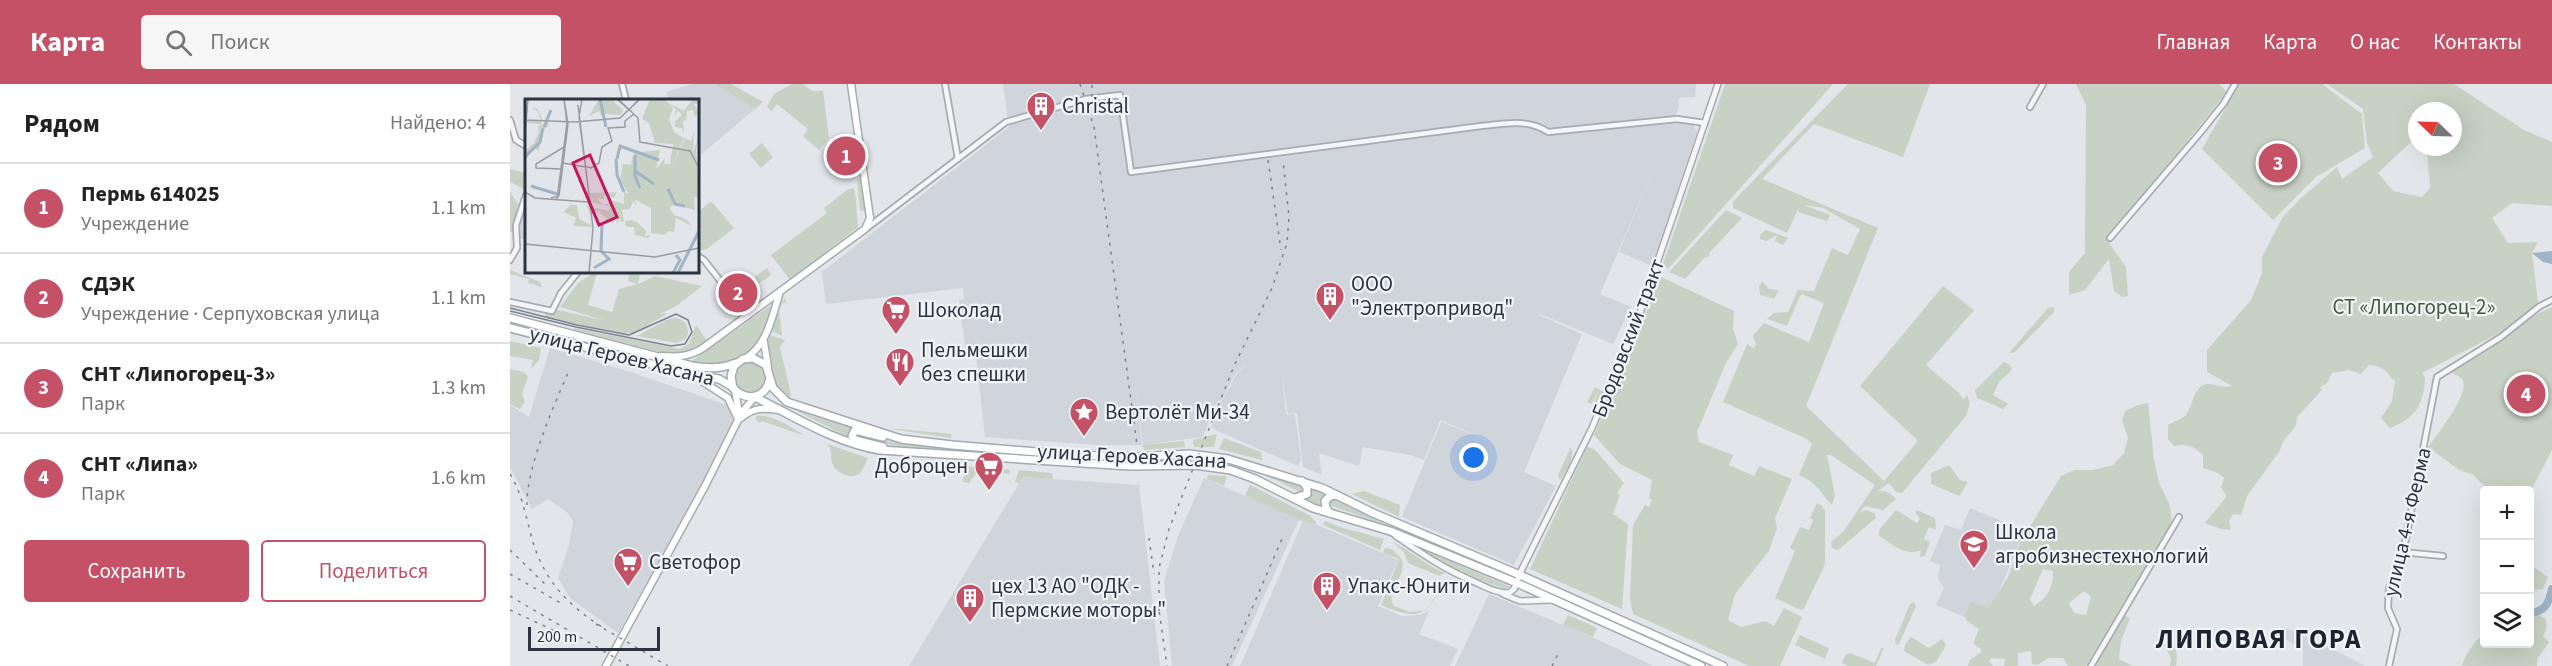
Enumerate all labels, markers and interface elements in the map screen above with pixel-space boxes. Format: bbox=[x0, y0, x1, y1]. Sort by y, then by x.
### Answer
search box bbox=[141, 15, 561, 69]
text: Карта bbox=[30, 22, 105, 62]
icon: search bbox=[162, 26, 195, 59]
text: Поиск bbox=[210, 26, 270, 58]
text: Главная bbox=[2157, 27, 2230, 57]
text: Карта bbox=[2263, 27, 2317, 57]
text: О нас bbox=[2350, 27, 2400, 57]
text: Контакты bbox=[2433, 27, 2522, 57]
building icon: Christal bbox=[1025, 90, 1057, 132]
place label: Christal bbox=[1062, 91, 1129, 121]
inset map bbox=[525, 99, 699, 273]
north arrow bbox=[2408, 102, 2462, 156]
text: Рядом bbox=[24, 105, 100, 142]
text: Найдено: 4 bbox=[390, 109, 486, 137]
pin: 1 bbox=[826, 134, 866, 178]
pin: 3 bbox=[2258, 140, 2298, 185]
text: Пермь 614025 bbox=[81, 178, 220, 210]
text: 1 bbox=[38, 194, 49, 222]
text: 1.1 km bbox=[431, 194, 486, 222]
text: Учреждение bbox=[81, 210, 189, 238]
street label: Бродовский тракт bbox=[1584, 254, 1672, 422]
text: СДЭК bbox=[81, 268, 135, 300]
place label: ООО "Электропривод" bbox=[1351, 269, 1513, 323]
pin: 2 bbox=[718, 270, 758, 316]
building icon: ООО "Электропривод" bbox=[1314, 280, 1346, 322]
text: 2 bbox=[38, 284, 49, 312]
text: 1.1 km bbox=[431, 284, 486, 312]
park label: СТ «Липогорец-2» bbox=[2333, 292, 2495, 322]
supermarket icon: Шоколад bbox=[880, 294, 912, 336]
place label: Шоколад bbox=[917, 295, 1001, 325]
text: Учреждение · Серпуховская улица bbox=[81, 300, 380, 328]
street label: улица Героев Хасана bbox=[526, 318, 718, 394]
place label: Пельмешки без спешки bbox=[921, 335, 1028, 389]
restaurant icon: Пельмешки без спешки bbox=[884, 346, 916, 388]
text: СНТ «Липогорец-3» bbox=[81, 358, 275, 390]
pin: 4 bbox=[2506, 372, 2546, 416]
text: 3 bbox=[38, 374, 49, 402]
text: 1.3 km bbox=[431, 374, 486, 402]
text: Парк bbox=[81, 390, 125, 418]
place icon: Вертолёт Ми-34 bbox=[1068, 396, 1100, 438]
place label: Вертолёт Ми-34 bbox=[1105, 397, 1250, 427]
street label: улица Героев Хасана bbox=[1036, 436, 1228, 476]
your location bbox=[1459, 443, 1488, 472]
street label: улица 4-я Ферма bbox=[2375, 444, 2439, 600]
text: СНТ «Липа» bbox=[81, 448, 198, 480]
supermarket icon: Доброцен bbox=[973, 450, 1005, 492]
place label: Доброцен bbox=[875, 451, 968, 481]
text: 4 bbox=[38, 464, 49, 492]
text: 1.6 km bbox=[431, 464, 486, 492]
text: Парк bbox=[81, 480, 125, 508]
map controls bbox=[2480, 486, 2534, 648]
button: + bbox=[2480, 486, 2534, 540]
place label: Школа агробизнестехнологий bbox=[1995, 517, 2209, 571]
school or university icon: Школа агробизнестехнологий bbox=[1958, 528, 1990, 570]
button: Сохранить bbox=[24, 540, 249, 602]
button: Поделиться bbox=[261, 540, 486, 602]
button: − bbox=[2480, 540, 2534, 594]
supermarket icon: Светофор bbox=[612, 546, 644, 588]
place label: Светофор bbox=[649, 547, 741, 577]
building icon: Упакс-Юнити bbox=[1311, 570, 1343, 612]
place label: цех 13 АО "ОДК - Пермские моторы" bbox=[991, 571, 1166, 625]
place label: Упакс-Юнити bbox=[1348, 571, 1470, 601]
building icon: цех 13 АО "ОДК - Пермские моторы" bbox=[954, 582, 986, 624]
button: layers bbox=[2480, 594, 2534, 648]
district label: ЛИПОВАЯ ГОРА bbox=[2155, 620, 2362, 659]
scale bar bbox=[528, 624, 660, 652]
text: 200 m bbox=[537, 626, 577, 648]

